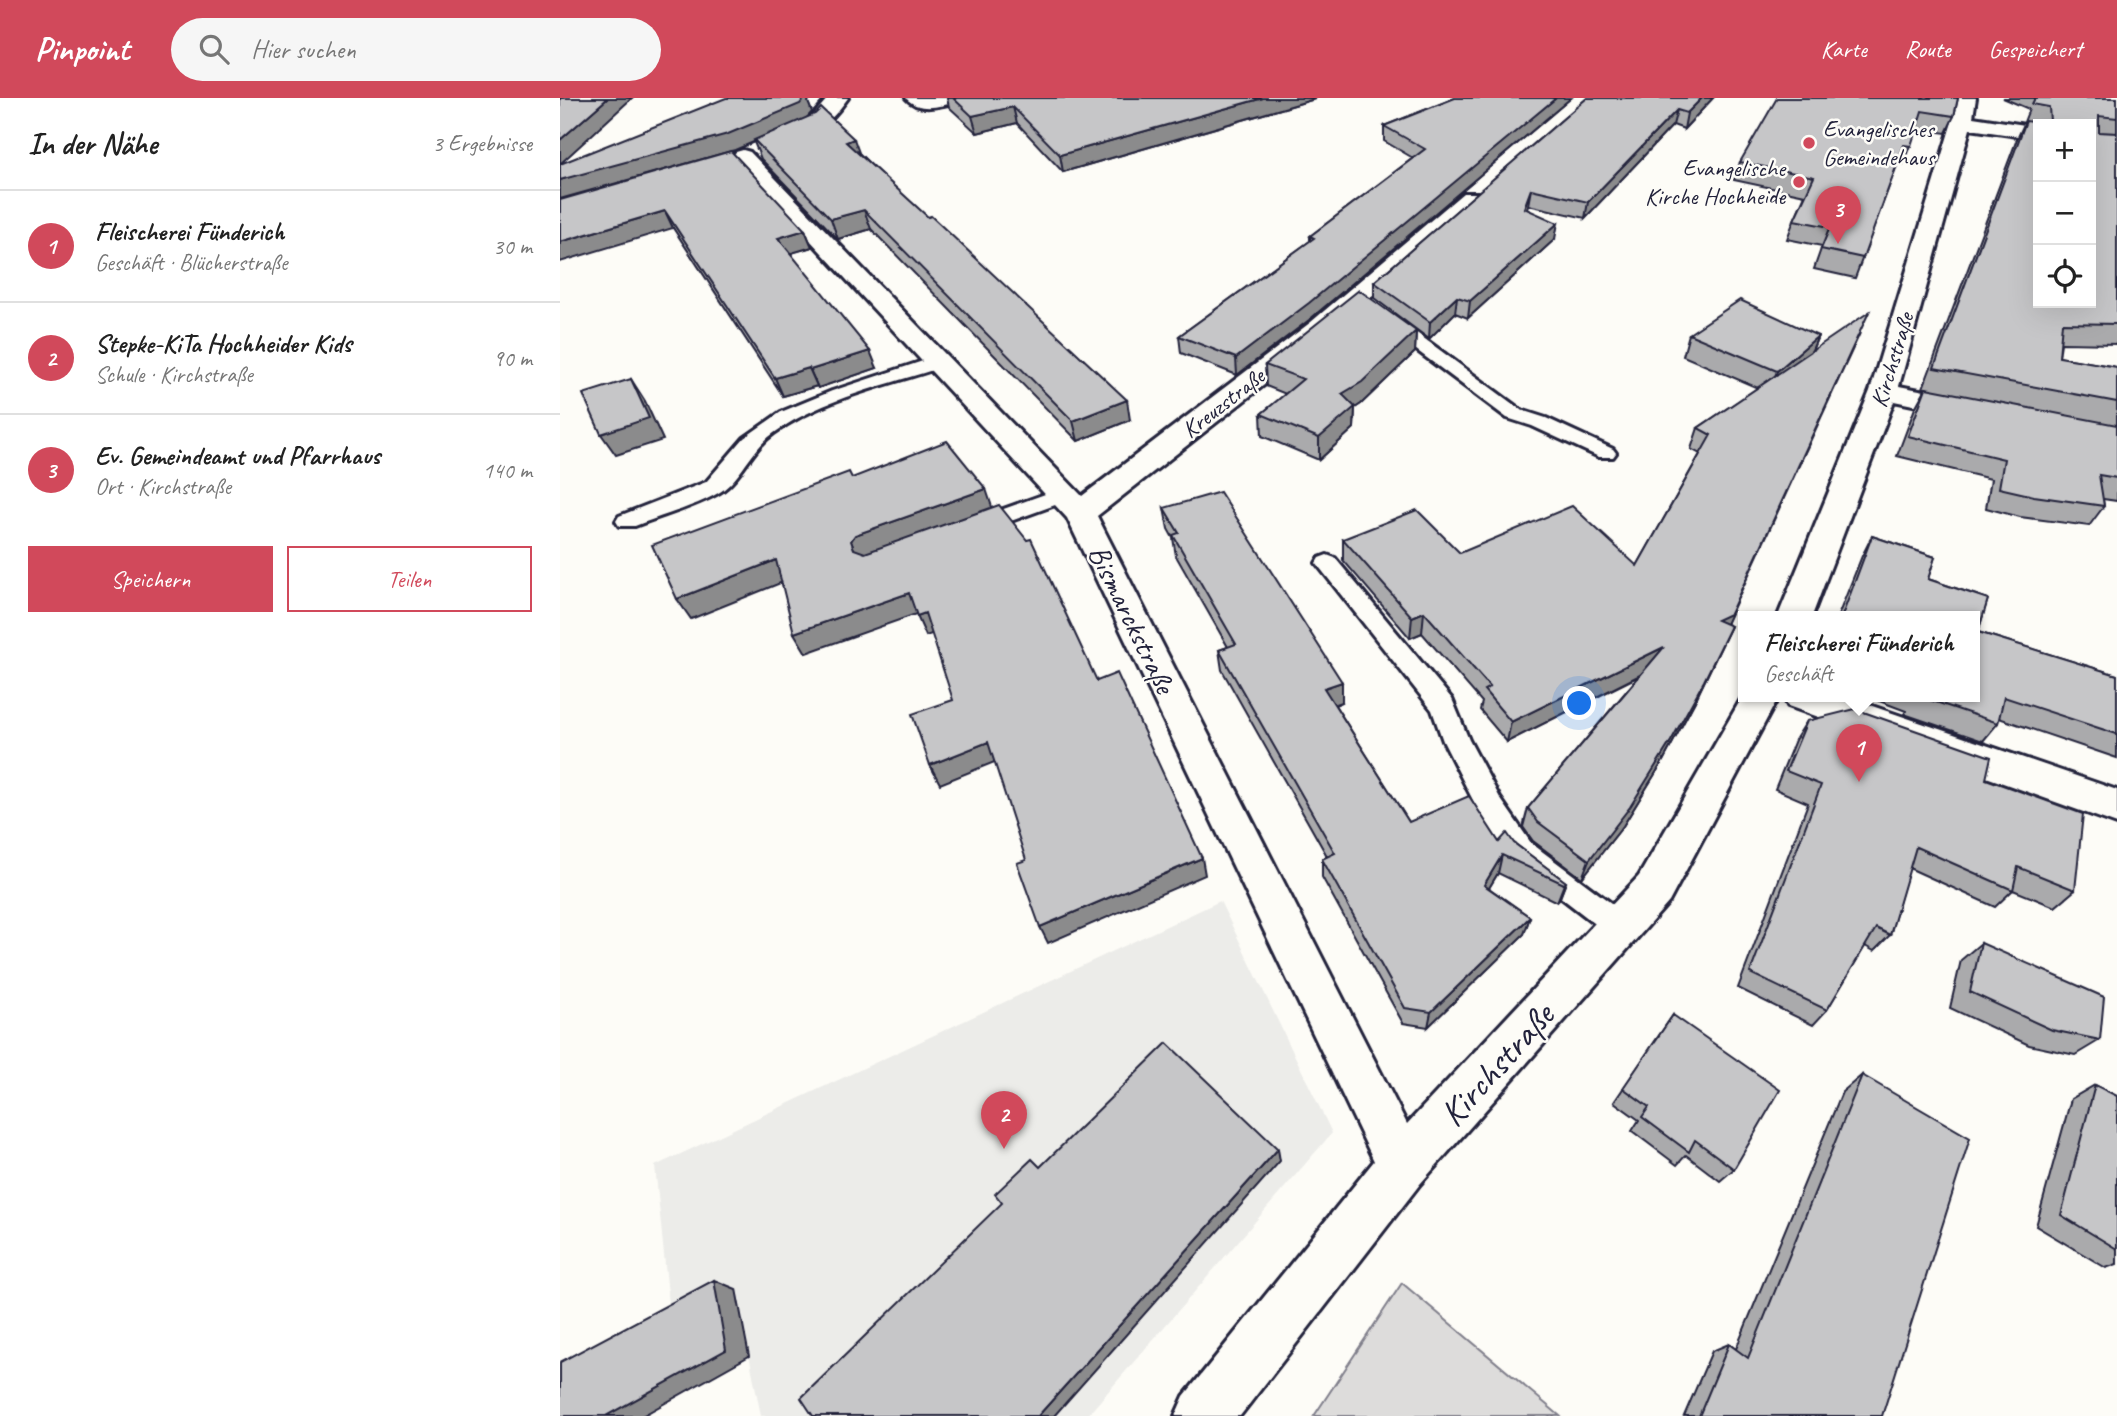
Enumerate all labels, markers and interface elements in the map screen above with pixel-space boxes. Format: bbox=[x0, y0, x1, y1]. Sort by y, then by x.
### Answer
search box bbox=[171, 18, 661, 81]
text: Pinpoint bbox=[35, 28, 129, 70]
icon: search bbox=[195, 30, 233, 68]
text: Hier suchen bbox=[251, 33, 356, 66]
text: Karte bbox=[1821, 34, 1867, 64]
text: Route bbox=[1905, 34, 1950, 64]
text: Gespeichert bbox=[1988, 34, 2082, 64]
place label: Evangelisches Gemeindehaus bbox=[1823, 114, 1936, 172]
map controls bbox=[2033, 119, 2096, 308]
button: + bbox=[2033, 119, 2096, 182]
text: In der Nähe bbox=[28, 125, 157, 163]
text: 3 Ergebnisse bbox=[432, 129, 532, 158]
marker: Evangelisches Gemeindehaus bbox=[1801, 135, 1817, 151]
place label: Evangelische Kirche Hochheide bbox=[1645, 153, 1787, 211]
marker: Evangelische Kirche Hochheide bbox=[1791, 174, 1807, 190]
button: − bbox=[2033, 182, 2096, 245]
pin: 3 bbox=[1815, 186, 1861, 244]
text: Fleischerei Fünderich bbox=[95, 215, 284, 248]
text: 1 bbox=[46, 232, 56, 261]
text: 30 m bbox=[493, 232, 532, 261]
button: locate bbox=[2033, 245, 2096, 308]
text: Geschäft · Blücherstraße bbox=[95, 248, 287, 277]
street label: Kirchstraße bbox=[1863, 307, 1921, 411]
text: Stepke-KiTa Hochheider Kids bbox=[95, 327, 352, 360]
text: 2 bbox=[46, 344, 56, 373]
text: 90 m bbox=[493, 344, 532, 373]
text: Schule · Kirchstraße bbox=[95, 360, 253, 389]
street label: Kreuzstraße bbox=[1176, 360, 1272, 445]
text: Ev. Gemeindeamt und Pfarrhaus bbox=[95, 439, 380, 472]
text: 3 bbox=[46, 456, 56, 485]
text: 140 m bbox=[483, 456, 532, 485]
text: Ort · Kirchstraße bbox=[95, 472, 231, 501]
street label: Bismarckstraße bbox=[1080, 539, 1185, 701]
button: Speichern bbox=[28, 546, 273, 612]
button: Teilen bbox=[287, 546, 532, 612]
popup bbox=[1738, 611, 1980, 702]
text: Fleischerei Fünderich bbox=[1764, 626, 1954, 659]
text: Geschäft bbox=[1764, 659, 1833, 688]
your location bbox=[1562, 686, 1596, 720]
pin: 1 bbox=[1836, 724, 1882, 782]
street label: Kirchstraße bbox=[1429, 991, 1566, 1136]
pin: 2 bbox=[981, 1091, 1027, 1149]

